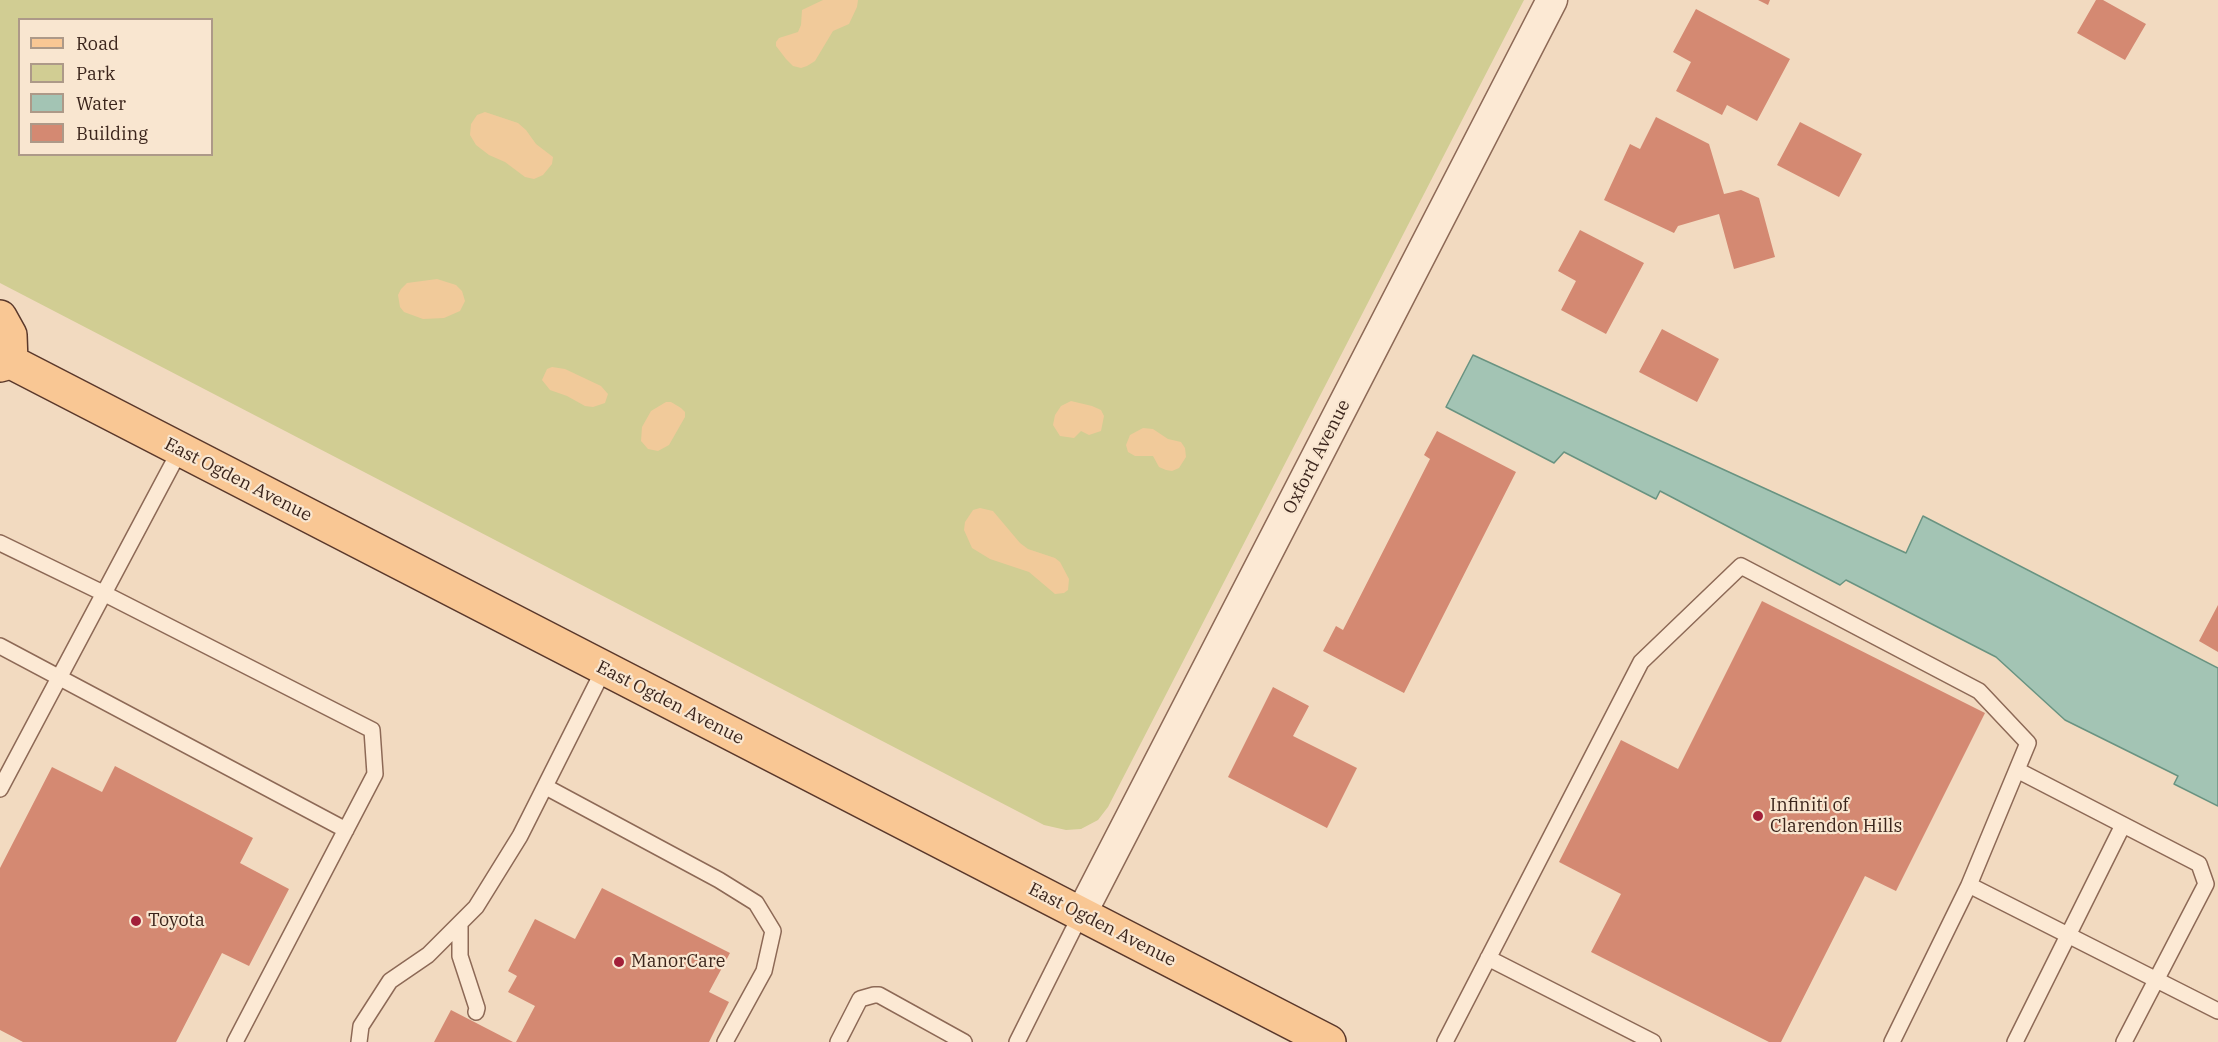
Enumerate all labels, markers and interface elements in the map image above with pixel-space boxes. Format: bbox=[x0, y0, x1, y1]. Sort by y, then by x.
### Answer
legend bbox=[18, 18, 213, 156]
text: Road bbox=[76, 32, 119, 55]
text: Park bbox=[76, 62, 115, 85]
text: Water bbox=[76, 92, 126, 115]
text: Building bbox=[76, 122, 148, 145]
street label: Oxford Avenue bbox=[1279, 396, 1355, 518]
street label: East Ogden Avenue bbox=[161, 433, 315, 527]
street label: East Ogden Avenue bbox=[593, 656, 747, 750]
place label: Infiniti of Clarendon Hills bbox=[1770, 795, 1902, 838]
marker: Infiniti of Clarendon Hills bbox=[1751, 809, 1765, 823]
street label: East Ogden Avenue bbox=[1025, 878, 1179, 972]
place label: Toyota bbox=[148, 910, 205, 932]
marker: Toyota bbox=[129, 914, 143, 928]
place label: ManorCare bbox=[631, 951, 725, 973]
marker: ManorCare bbox=[612, 955, 626, 969]

